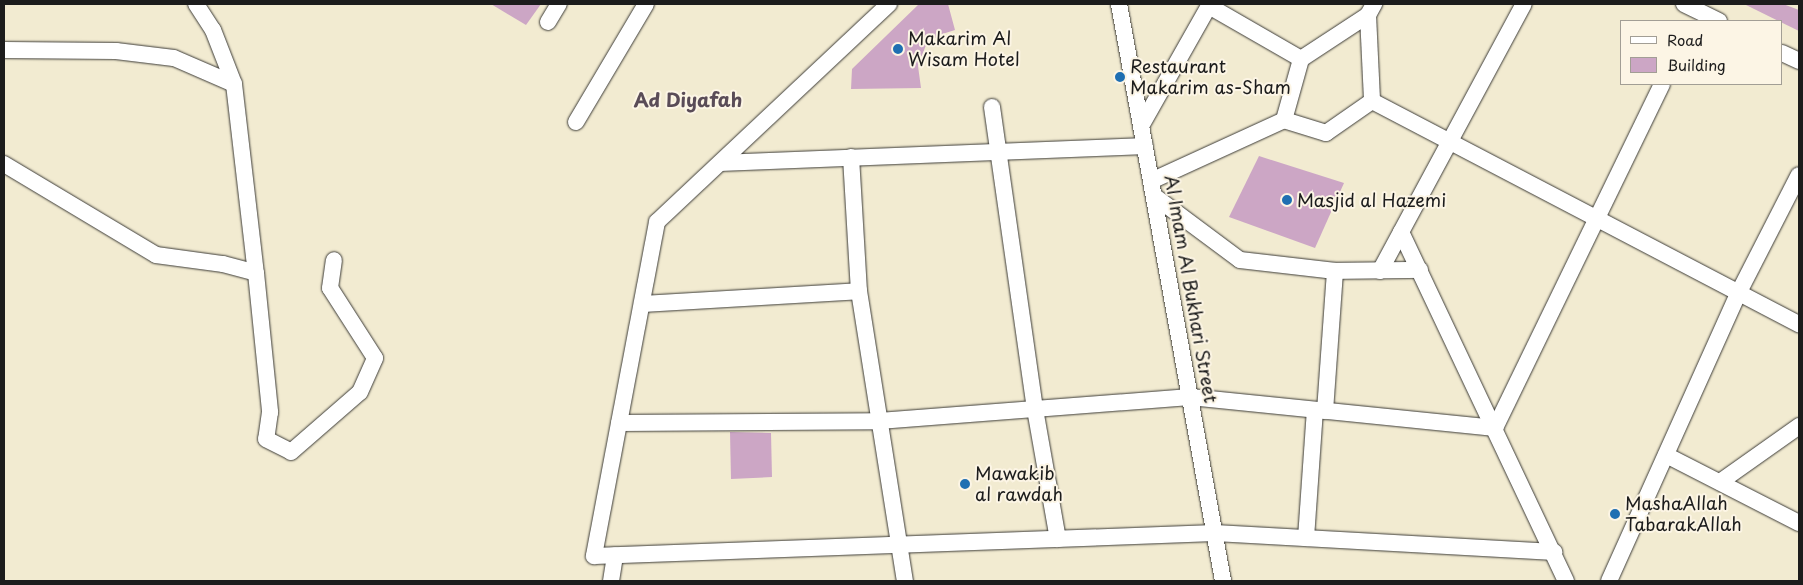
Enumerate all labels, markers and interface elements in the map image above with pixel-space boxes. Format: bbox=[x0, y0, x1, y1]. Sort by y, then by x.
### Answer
legend bbox=[1620, 20, 1783, 85]
place label: Makarim Al Wisam Hotel bbox=[908, 28, 1019, 70]
text: Road bbox=[1667, 28, 1703, 51]
marker: Makarim Al Wisam Hotel bbox=[892, 43, 904, 55]
text: Building bbox=[1667, 53, 1726, 76]
place label: Restaurant Makarim as-Sham bbox=[1130, 56, 1291, 98]
marker: Restaurant Makarim as-Sham bbox=[1114, 71, 1126, 83]
district label: Ad Diyafah bbox=[633, 89, 743, 111]
street label: Al Imam Al Bukhari Street bbox=[1160, 173, 1222, 405]
place label: Masjid al Hazemi bbox=[1297, 189, 1447, 211]
marker: Masjid al Hazemi bbox=[1281, 194, 1293, 206]
place label: Mawakib al rawdah bbox=[975, 463, 1063, 506]
marker: Mawakib al rawdah bbox=[959, 478, 971, 490]
place label: MashaAllah TabarakAllah bbox=[1625, 493, 1742, 536]
marker: MashaAllah TabarakAllah bbox=[1609, 508, 1621, 520]

